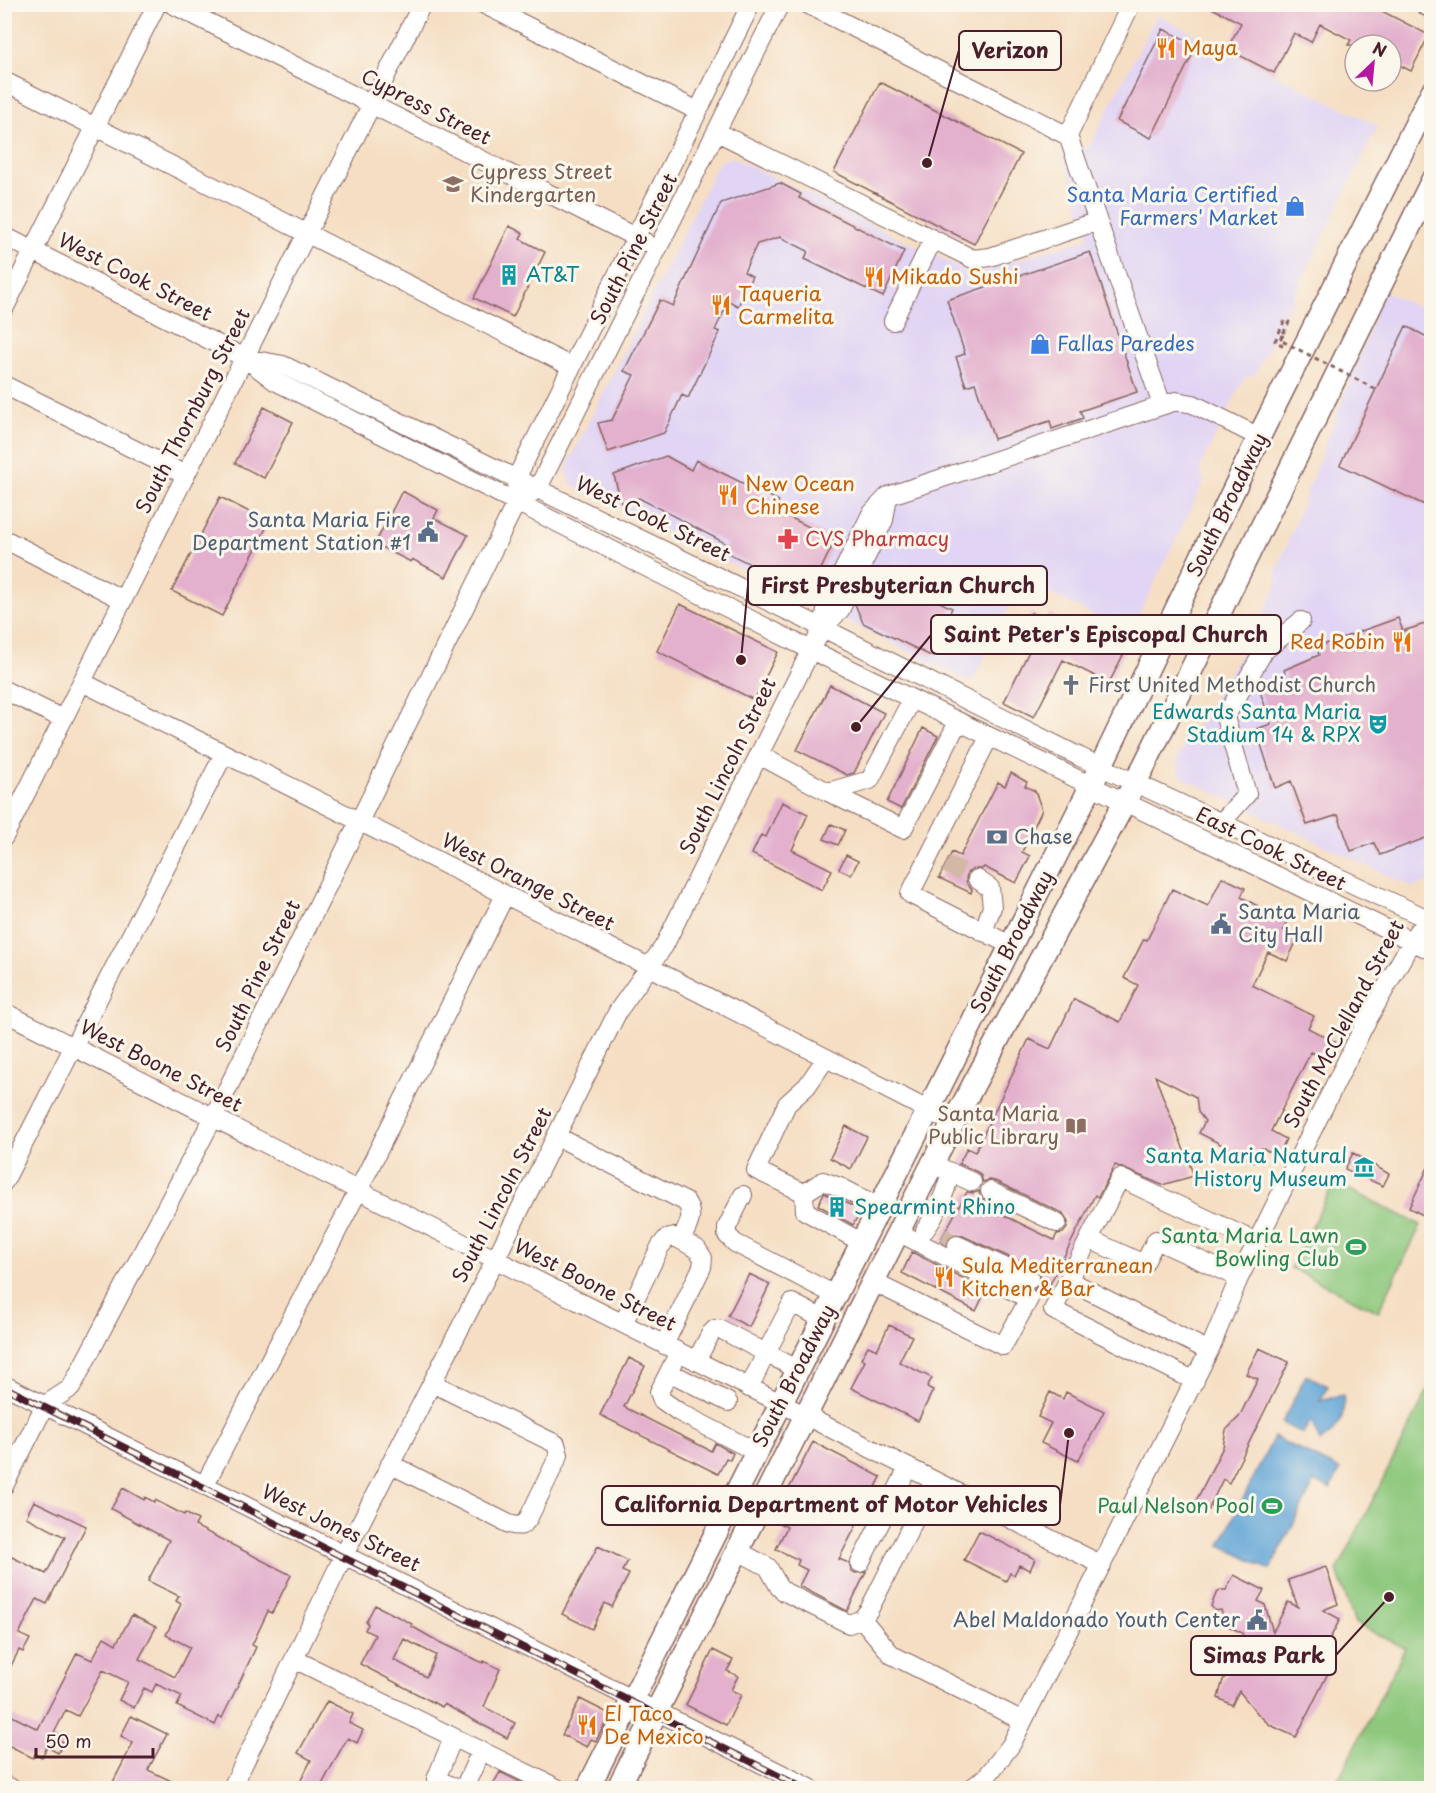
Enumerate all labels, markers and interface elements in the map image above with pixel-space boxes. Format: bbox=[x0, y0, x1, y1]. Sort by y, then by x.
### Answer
callout: Verizon bbox=[959, 31, 1061, 70]
place label: Maya bbox=[1183, 32, 1238, 62]
text: Verizon bbox=[971, 33, 1049, 65]
north arrow bbox=[1343, 33, 1403, 93]
text: N bbox=[1369, 35, 1391, 62]
restaurant icon: Maya bbox=[1154, 36, 1178, 60]
street label: Cypress Street bbox=[356, 60, 497, 152]
place label: Cypress Street Kindergarten bbox=[470, 156, 612, 209]
street label: South Pine Street bbox=[582, 168, 684, 329]
school or university icon: Cypress Street Kindergarten bbox=[441, 172, 465, 196]
place label: Santa Maria Certified Farmers' Market bbox=[1066, 179, 1278, 232]
shop icon: Santa Maria Certified Farmers' Market bbox=[1283, 194, 1307, 218]
street label: West Cook Street bbox=[53, 224, 218, 328]
place label: AT&T bbox=[526, 259, 580, 289]
place label: Mikado Sushi bbox=[891, 261, 1019, 291]
building icon: AT&T bbox=[497, 263, 521, 287]
restaurant icon: Mikado Sushi bbox=[862, 265, 886, 289]
place label: Taqueria Carmelita bbox=[738, 278, 834, 331]
restaurant icon: Taqueria Carmelita bbox=[709, 293, 733, 317]
street label: South Thornburg Street bbox=[127, 303, 257, 518]
place label: Fallas Paredes bbox=[1057, 328, 1195, 358]
shop icon: Fallas Paredes bbox=[1028, 332, 1052, 356]
street label: South Broadway bbox=[1178, 427, 1274, 582]
street label: West Cook Street bbox=[571, 468, 736, 569]
place label: New Ocean Chinese bbox=[745, 468, 855, 521]
restaurant icon: New Ocean Chinese bbox=[716, 483, 740, 507]
place label: Santa Maria Fire Department Station #1 bbox=[192, 504, 411, 557]
public building icon: Santa Maria Fire Department Station #1 bbox=[416, 520, 440, 544]
place label: CVS Pharmacy bbox=[805, 523, 949, 553]
pharmacy icon: CVS Pharmacy bbox=[776, 527, 800, 551]
callout: First Presbyterian Church bbox=[748, 566, 1047, 605]
text: First Presbyterian Church bbox=[761, 568, 1035, 600]
callout: Saint Peter's Episcopal Church bbox=[931, 615, 1281, 654]
text: Saint Peter's Episcopal Church bbox=[944, 617, 1268, 649]
place label: Red Robin bbox=[1290, 626, 1385, 656]
restaurant icon: Red Robin bbox=[1390, 630, 1414, 654]
place label: First United Methodist Church bbox=[1088, 669, 1376, 699]
street label: South Lincoln Street bbox=[671, 672, 783, 859]
church icon: First United Methodist Church bbox=[1059, 673, 1083, 697]
place label: Edwards Santa Maria Stadium 14 & RPX bbox=[1152, 696, 1361, 749]
theatre icon: Edwards Santa Maria Stadium 14 & RPX bbox=[1366, 712, 1390, 736]
street label: East Cook Street bbox=[1191, 799, 1352, 898]
place label: Chase bbox=[1014, 821, 1073, 851]
street label: West Orange Street bbox=[437, 825, 620, 938]
bank icon: Chase bbox=[985, 825, 1009, 849]
street label: South Broadway bbox=[962, 865, 1060, 1018]
street label: South Pine Street bbox=[207, 894, 307, 1057]
place label: Santa Maria City Hall bbox=[1238, 896, 1360, 949]
public building icon: Santa Maria City Hall bbox=[1209, 912, 1233, 936]
street label: South McClelland Street bbox=[1275, 914, 1411, 1133]
street label: West Boone Street bbox=[75, 1011, 248, 1119]
place label: Santa Maria Public Library bbox=[928, 1098, 1059, 1151]
street label: South Lincoln Street bbox=[444, 1102, 558, 1288]
library icon: Santa Maria Public Library bbox=[1064, 1114, 1088, 1138]
place label: Santa Maria Natural History Museum bbox=[1145, 1140, 1347, 1193]
museum icon: Santa Maria Natural History Museum bbox=[1352, 1155, 1376, 1179]
place label: Spearmint Rhino bbox=[854, 1191, 1015, 1221]
building icon: Spearmint Rhino bbox=[825, 1195, 849, 1219]
place label: Santa Maria Lawn Bowling Club bbox=[1161, 1220, 1339, 1273]
street label: West Boone Street bbox=[509, 1230, 682, 1338]
sports icon: Santa Maria Lawn Bowling Club bbox=[1344, 1235, 1368, 1259]
place label: Sula Mediterranean Kitchen & Bar bbox=[961, 1250, 1153, 1303]
restaurant icon: Sula Mediterranean Kitchen & Bar bbox=[932, 1265, 956, 1289]
street label: South Broadway bbox=[744, 1299, 842, 1452]
street label: West Jones Street bbox=[257, 1476, 426, 1579]
callout: California Department of Motor Vehicles bbox=[602, 1486, 1060, 1525]
text: California Department of Motor Vehicles bbox=[614, 1487, 1048, 1519]
place label: Paul Nelson Pool bbox=[1097, 1490, 1255, 1520]
sports icon: Paul Nelson Pool bbox=[1260, 1494, 1284, 1518]
place label: Abel Maldonado Youth Center bbox=[953, 1604, 1241, 1634]
public building icon: Abel Maldonado Youth Center bbox=[1245, 1608, 1269, 1632]
callout: Simas Park bbox=[1191, 1636, 1336, 1675]
text: Simas Park bbox=[1203, 1638, 1325, 1670]
place label: El Taco De Mexico bbox=[604, 1698, 704, 1751]
restaurant icon: El Taco De Mexico bbox=[575, 1713, 599, 1737]
scale bar bbox=[36, 1721, 153, 1759]
text: 50 m bbox=[45, 1727, 92, 1754]

